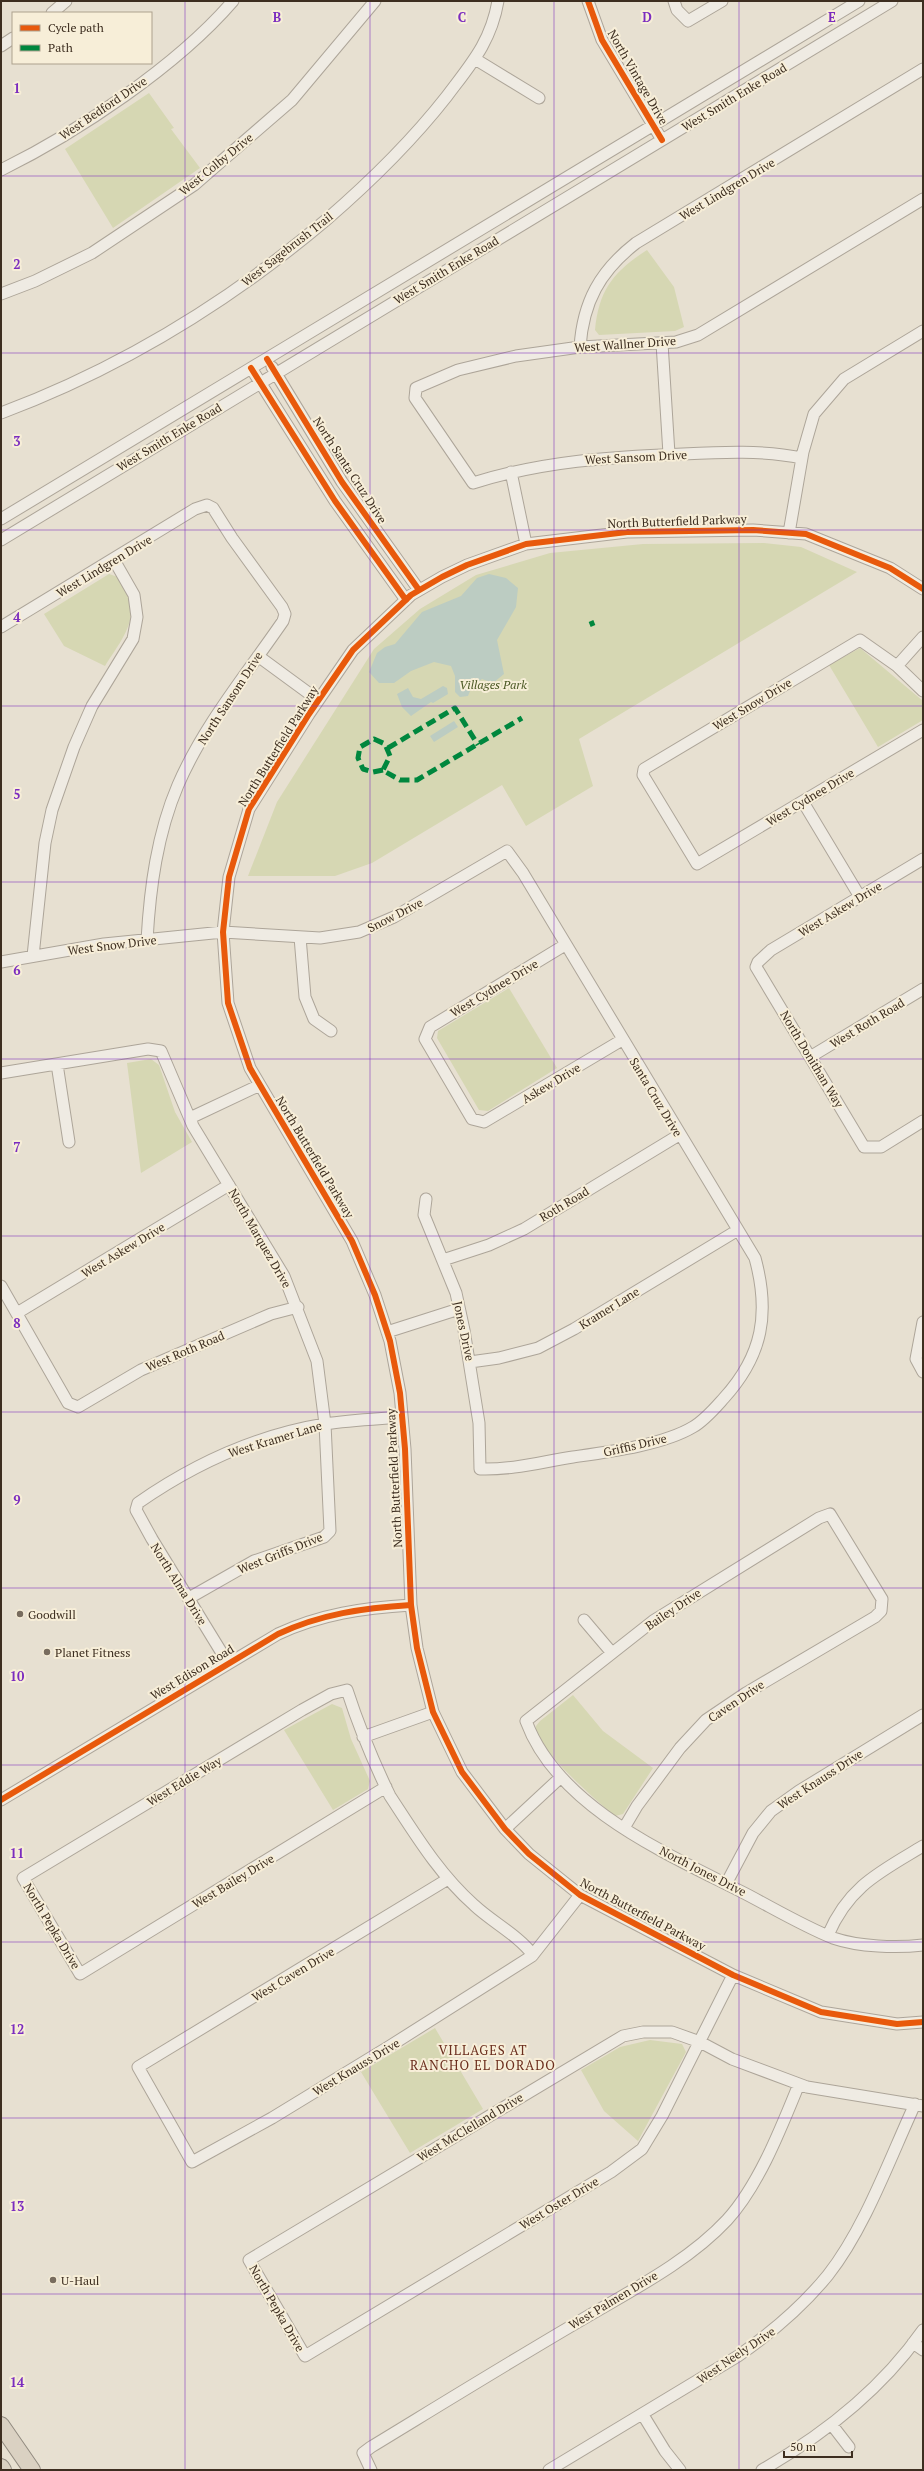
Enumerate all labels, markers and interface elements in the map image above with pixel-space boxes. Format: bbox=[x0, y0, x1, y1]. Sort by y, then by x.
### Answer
text: B bbox=[273, 8, 281, 26]
text: C bbox=[458, 8, 466, 26]
text: D bbox=[642, 8, 652, 26]
text: E bbox=[828, 8, 836, 26]
legend bbox=[12, 12, 152, 64]
text: Cycle path bbox=[48, 20, 104, 35]
street label: North Vintage Drive bbox=[605, 27, 671, 127]
text: Path bbox=[48, 40, 73, 55]
street label: West Smith Enke Road bbox=[679, 60, 789, 134]
street label: West Bedford Drive bbox=[56, 73, 150, 143]
text: 1 bbox=[13, 79, 21, 97]
street label: West Colby Drive bbox=[176, 130, 256, 198]
street label: West Lindgren Drive bbox=[677, 155, 777, 223]
street label: West Sagebrush Trail bbox=[238, 208, 336, 289]
street label: West Smith Enke Road bbox=[391, 233, 501, 307]
text: 2 bbox=[13, 255, 21, 273]
street label: West Wallner Drive bbox=[574, 333, 676, 355]
street label: West Smith Enke Road bbox=[114, 400, 224, 474]
street label: North Santa Cruz Drive bbox=[310, 414, 390, 526]
text: 3 bbox=[13, 432, 21, 450]
street label: West Sansom Drive bbox=[584, 447, 688, 467]
street label: North Butterfield Parkway bbox=[607, 511, 748, 531]
street label: West Lindgren Drive bbox=[54, 532, 154, 600]
text: 4 bbox=[13, 608, 21, 626]
street label: North Sansom Drive bbox=[194, 649, 266, 747]
street label: West Snow Drive bbox=[710, 675, 794, 733]
park label: Villages Park bbox=[459, 677, 527, 692]
street label: North Butterfield Parkway bbox=[235, 682, 322, 809]
street label: West Cydnee Drive bbox=[763, 765, 857, 829]
text: 5 bbox=[13, 785, 21, 803]
street label: West Askew Drive bbox=[796, 878, 884, 940]
street label: Snow Drive bbox=[365, 895, 425, 935]
street label: West Snow Drive bbox=[67, 932, 157, 958]
street label: West Cydnee Drive bbox=[447, 956, 541, 1020]
text: 6 bbox=[13, 961, 21, 979]
street label: West Roth Road bbox=[827, 995, 907, 1051]
street label: North Donithan Way bbox=[777, 1008, 847, 1111]
street label: Santa Cruz Drive bbox=[626, 1055, 686, 1139]
street label: Askew Drive bbox=[519, 1060, 583, 1106]
street label: North Butterfield Parkway bbox=[273, 1093, 358, 1221]
text: 7 bbox=[13, 1138, 21, 1156]
street label: Roth Road bbox=[537, 1183, 592, 1225]
street label: North Marquez Drive bbox=[225, 1186, 295, 1290]
street label: West Askew Drive bbox=[79, 1219, 167, 1281]
street label: Kramer Lane bbox=[576, 1284, 642, 1332]
street label: Jones Drive bbox=[450, 1300, 478, 1362]
text: 8 bbox=[13, 1314, 21, 1332]
street label: West Roth Road bbox=[143, 1328, 227, 1374]
street label: North Butterfield Parkway bbox=[383, 1407, 405, 1548]
street label: West Kramer Lane bbox=[226, 1418, 324, 1460]
street label: Griffis Drive bbox=[602, 1430, 668, 1460]
text: 9 bbox=[13, 1491, 21, 1509]
street label: West Griffs Drive bbox=[235, 1529, 325, 1577]
street label: North Alma Drive bbox=[148, 1540, 210, 1628]
street label: Bailey Drive bbox=[642, 1585, 704, 1633]
place label: Goodwill bbox=[28, 1607, 76, 1622]
marker: Goodwill bbox=[15, 1609, 25, 1619]
street label: West Edison Road bbox=[147, 1641, 237, 1703]
place label: Planet Fitness bbox=[55, 1645, 131, 1660]
marker: Planet Fitness bbox=[42, 1647, 52, 1657]
text: 10 bbox=[10, 1667, 25, 1685]
street label: Caven Drive bbox=[705, 1677, 767, 1725]
street label: West Knauss Drive bbox=[774, 1746, 866, 1812]
street label: West Eddie Way bbox=[144, 1752, 225, 1809]
street label: North Jones Drive bbox=[657, 1843, 749, 1899]
text: 11 bbox=[10, 1844, 24, 1862]
street label: West Bailey Drive bbox=[189, 1851, 277, 1911]
street label: North Butterfield Parkway bbox=[578, 1875, 709, 1954]
street label: North Pepka Drive bbox=[20, 1880, 84, 1972]
street label: West Caven Drive bbox=[249, 1944, 337, 2004]
text: 12 bbox=[10, 2020, 24, 2038]
street label: West Knauss Drive bbox=[310, 2035, 402, 2099]
district label: VILLAGES AT RANCHO EL DORADO bbox=[410, 2041, 556, 2074]
street label: West McClelland Drive bbox=[414, 2089, 526, 2165]
street label: West Oster Drive bbox=[517, 2173, 601, 2233]
text: 13 bbox=[10, 2197, 24, 2215]
street label: North Pepka Drive bbox=[246, 2262, 308, 2354]
street label: West Palmen Drive bbox=[566, 2268, 660, 2332]
place label: U-Haul bbox=[61, 2273, 100, 2288]
marker: U-Haul bbox=[48, 2275, 58, 2285]
street label: West Neely Drive bbox=[694, 2323, 778, 2387]
text: 14 bbox=[10, 2373, 25, 2391]
scale bar bbox=[784, 2433, 852, 2459]
text: 50 m bbox=[790, 2439, 817, 2454]

